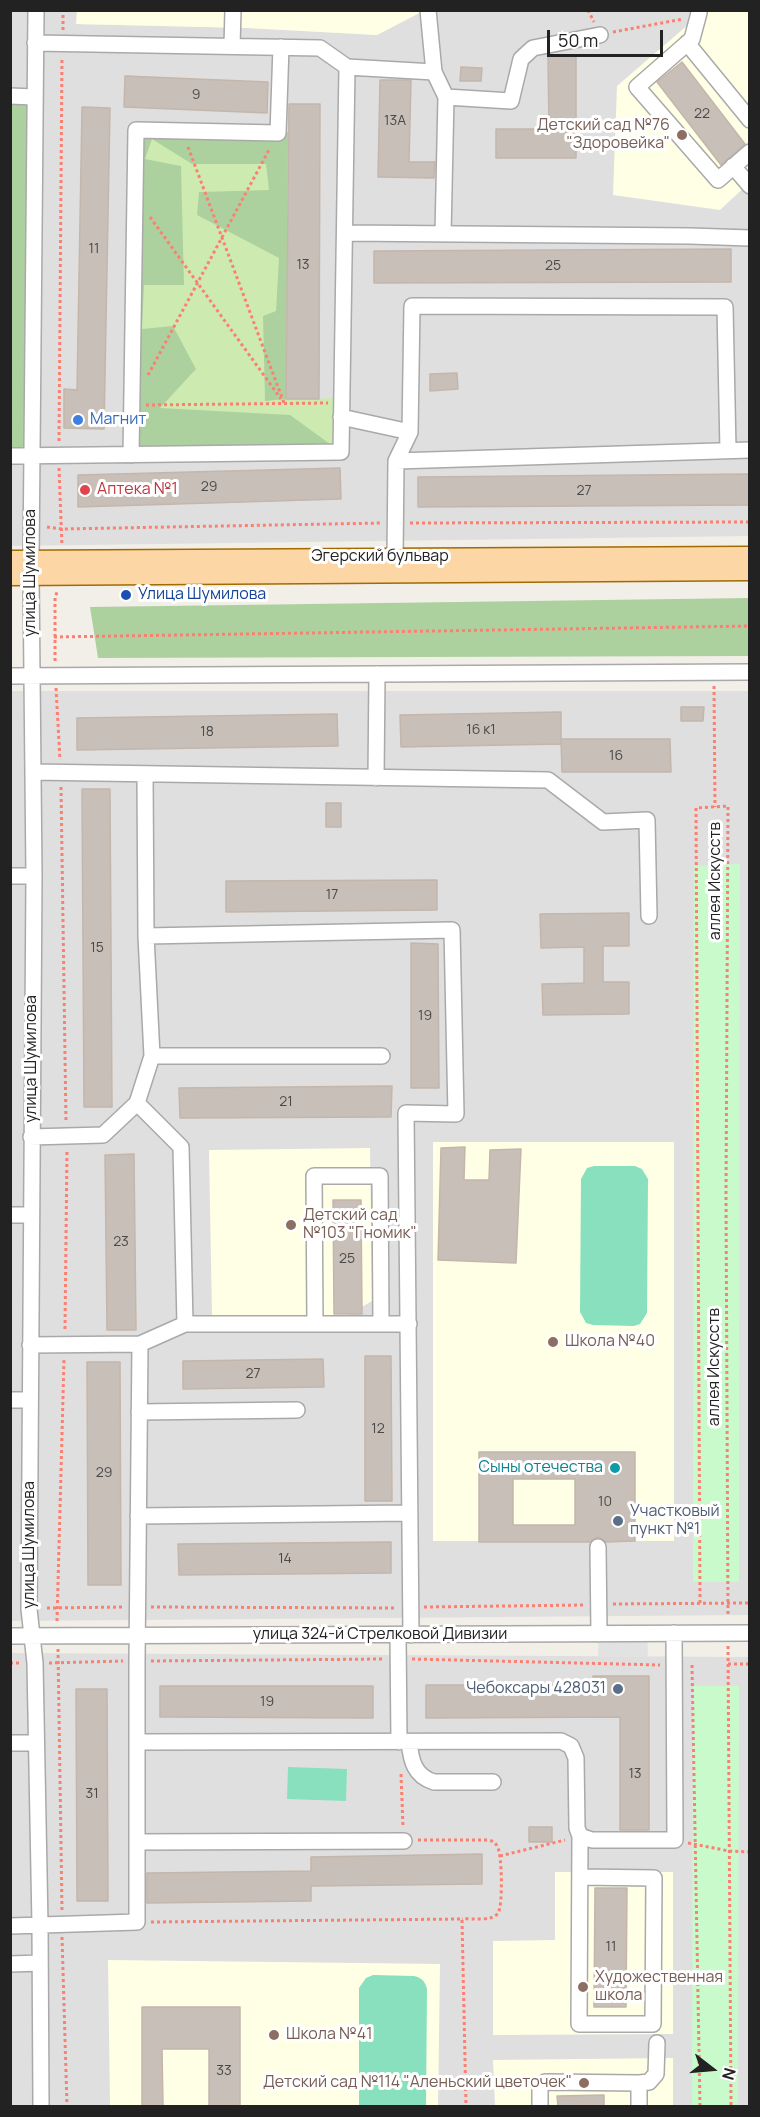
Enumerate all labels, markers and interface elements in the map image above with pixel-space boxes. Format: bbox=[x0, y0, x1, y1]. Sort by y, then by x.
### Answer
scale bar bbox=[550, 18, 666, 56]
text: 50 m bbox=[558, 28, 598, 52]
house number: 9 bbox=[192, 87, 200, 103]
house number: 22 bbox=[694, 106, 710, 122]
house number: 13А bbox=[384, 113, 406, 129]
place label: Детский сад №76 "Здоровейка" bbox=[537, 116, 670, 154]
marker: Детский сад №76 "Здоровейка" bbox=[675, 128, 689, 142]
house number: 11 bbox=[89, 241, 99, 257]
house number: 13 bbox=[296, 257, 310, 273]
house number: 25 bbox=[545, 258, 561, 274]
place label: Магнит bbox=[90, 410, 146, 430]
marker: Магнит bbox=[71, 413, 85, 427]
house number: 29 bbox=[201, 479, 217, 495]
place label: Аптека №1 bbox=[97, 480, 178, 500]
marker: Аптека №1 bbox=[78, 483, 92, 497]
house number: 27 bbox=[576, 483, 592, 499]
street label: улица Шумилова bbox=[21, 509, 41, 637]
street label: Эгерский бульвар bbox=[311, 547, 449, 567]
place label: Улица Шумилова bbox=[138, 585, 266, 605]
marker: Улица Шумилова bbox=[119, 588, 133, 602]
house number: 16 к1 bbox=[466, 722, 496, 738]
house number: 18 bbox=[200, 724, 214, 740]
house number: 16 bbox=[609, 748, 623, 764]
street label: аллея Искусств bbox=[706, 822, 726, 940]
house number: 17 bbox=[326, 887, 338, 903]
house number: 15 bbox=[90, 940, 104, 956]
street label: улица Шумилова bbox=[22, 995, 42, 1123]
house number: 19 bbox=[418, 1008, 432, 1024]
house number: 21 bbox=[279, 1094, 293, 1110]
place label: Детский сад №103 "Гномик" bbox=[303, 1206, 417, 1244]
marker: Детский сад №103 "Гномик" bbox=[284, 1218, 298, 1232]
house number: 23 bbox=[113, 1234, 129, 1250]
house number: 25 bbox=[339, 1251, 355, 1267]
street label: аллея Искусств bbox=[705, 1308, 725, 1426]
place label: Школа №40 bbox=[565, 1332, 655, 1352]
marker: Школа №40 bbox=[546, 1335, 560, 1349]
house number: 27 bbox=[245, 1366, 261, 1382]
house number: 12 bbox=[371, 1421, 385, 1437]
place label: Сыны отечества bbox=[478, 1458, 603, 1478]
marker: Сыны отечества bbox=[608, 1461, 622, 1475]
house number: 29 bbox=[96, 1465, 112, 1481]
street label: улица Шумилова bbox=[20, 1481, 40, 1609]
house number: 10 bbox=[598, 1494, 612, 1510]
place label: Участковый пункт №1 bbox=[630, 1502, 720, 1540]
marker: Участковый пункт №1 bbox=[611, 1514, 625, 1528]
house number: 14 bbox=[278, 1551, 292, 1567]
street label: улица 324-й Стрелковой Дивизии bbox=[253, 1625, 507, 1645]
place label: Чебоксары 428031 bbox=[466, 1679, 606, 1699]
marker: Чебоксары 428031 bbox=[611, 1682, 625, 1696]
house number: 19 bbox=[260, 1694, 274, 1710]
house number: 13 bbox=[628, 1766, 642, 1782]
house number: 31 bbox=[85, 1786, 99, 1802]
house number: 11 bbox=[606, 1939, 616, 1955]
place label: Художественная школа bbox=[595, 1968, 723, 2006]
marker: Художественная школа bbox=[576, 1980, 590, 1994]
place label: Школа №41 bbox=[286, 2025, 372, 2045]
marker: Школа №41 bbox=[267, 2028, 281, 2042]
north arrow bbox=[682, 2039, 742, 2099]
house number: 33 bbox=[216, 2063, 232, 2079]
text: N bbox=[717, 2065, 741, 2083]
place label: Детский сад №114 "Аленьский цветочек" bbox=[263, 2073, 572, 2093]
marker: Детский сад №114 "Аленьский цветочек" bbox=[577, 2076, 591, 2090]

